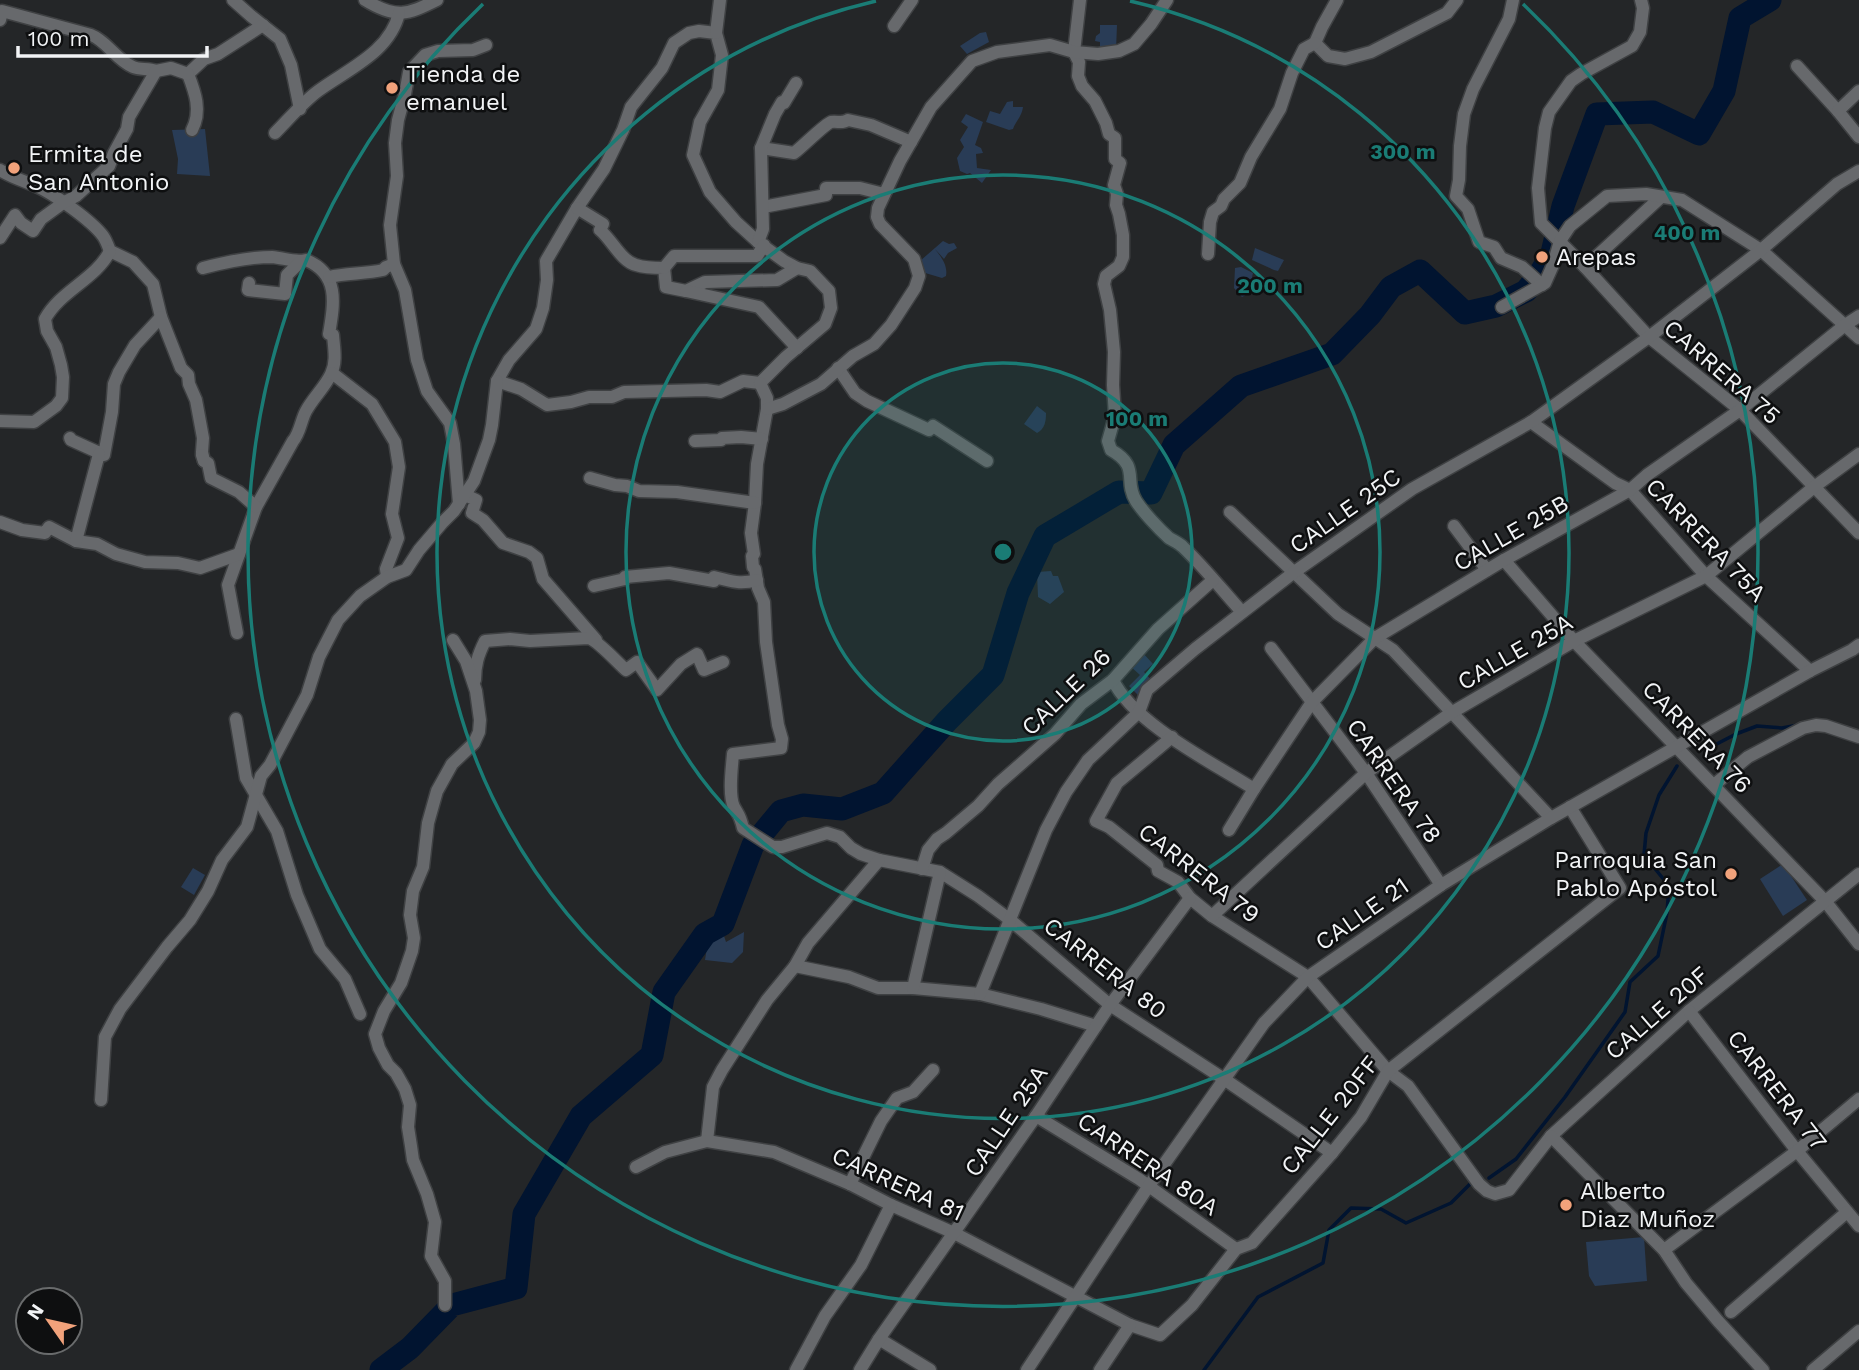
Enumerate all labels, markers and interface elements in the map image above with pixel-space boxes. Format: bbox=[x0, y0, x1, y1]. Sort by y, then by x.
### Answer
scale bar bbox=[18, 14, 206, 58]
text: 100 m bbox=[28, 26, 90, 51]
place label: Tienda de emanuel bbox=[406, 60, 520, 116]
marker: Tienda de emanuel bbox=[384, 80, 400, 96]
text: 300 m bbox=[1370, 139, 1436, 164]
place label: Ermita de San Antonio bbox=[28, 140, 169, 196]
marker: Ermita de San Antonio bbox=[6, 160, 22, 176]
text: 400 m bbox=[1654, 220, 1720, 245]
place label: Arepas bbox=[1556, 243, 1636, 271]
marker: Arepas bbox=[1534, 249, 1550, 265]
text: 200 m bbox=[1237, 273, 1303, 298]
street label: CARRERA 75 bbox=[1658, 314, 1786, 430]
text: 100 m bbox=[1106, 406, 1168, 431]
street label: CALLE 25C bbox=[1284, 463, 1406, 559]
street label: CARRERA 75A bbox=[1640, 472, 1772, 608]
street label: CALLE 25B bbox=[1449, 489, 1573, 577]
centre of rings bbox=[991, 540, 1015, 564]
street label: CALLE 25A bbox=[1452, 608, 1578, 696]
street label: CALLE 26 bbox=[1016, 643, 1116, 741]
street label: CARRERA 76 bbox=[1637, 675, 1757, 799]
street label: CARRERA 78 bbox=[1341, 713, 1447, 849]
street label: CARRERA 79 bbox=[1133, 817, 1265, 929]
place label: Parroquia San Pablo Apóstol bbox=[1554, 846, 1718, 902]
marker: Parroquia San Pablo Apóstol bbox=[1723, 866, 1739, 882]
street label: CALLE 21 bbox=[1310, 872, 1414, 956]
street label: CARRERA 80 bbox=[1038, 911, 1172, 1025]
street label: CALLE 20F bbox=[1599, 960, 1715, 1066]
street label: CARRERA 77 bbox=[1721, 1024, 1833, 1156]
street label: CALLE 20FF bbox=[1275, 1050, 1385, 1180]
street label: CALLE 25A bbox=[959, 1060, 1054, 1182]
street label: CARRERA 80A bbox=[1072, 1107, 1224, 1222]
street label: CARRERA 81 bbox=[827, 1141, 969, 1227]
place label: Alberto Diaz Muñoz bbox=[1580, 1177, 1715, 1233]
marker: Alberto Diaz Muñoz bbox=[1558, 1197, 1574, 1213]
north arrow bbox=[14, 1286, 84, 1356]
text: N bbox=[22, 1300, 49, 1324]

